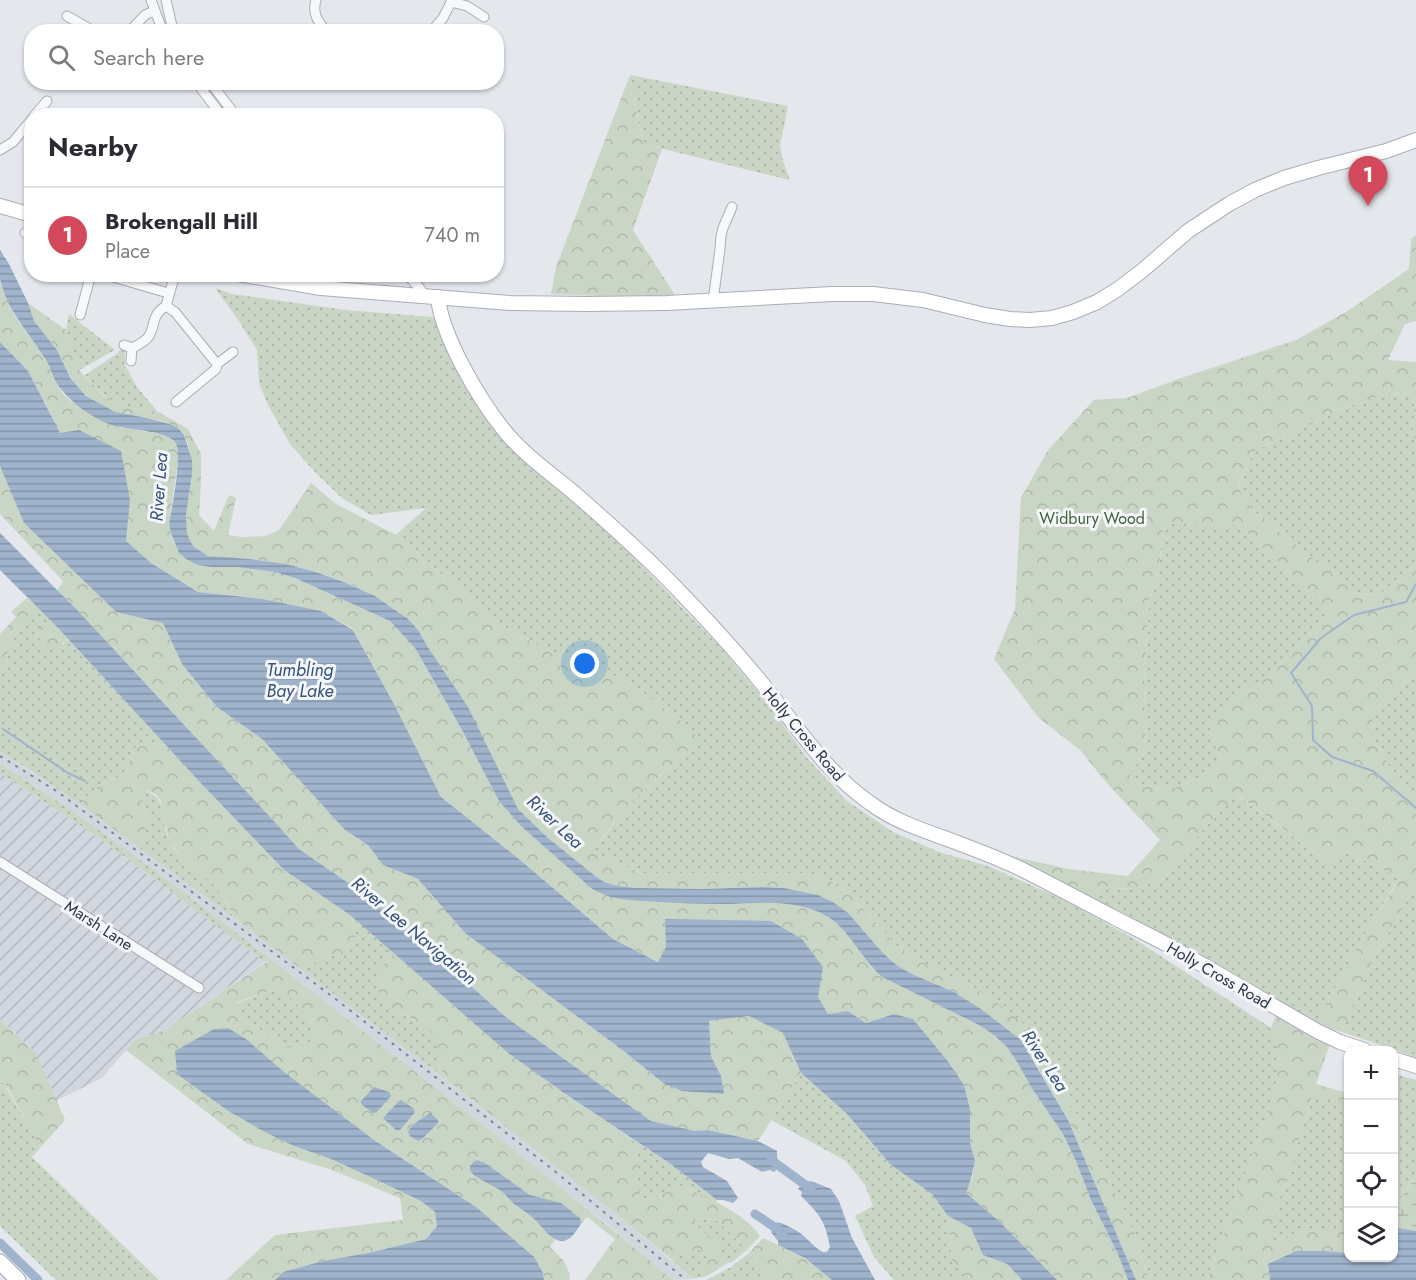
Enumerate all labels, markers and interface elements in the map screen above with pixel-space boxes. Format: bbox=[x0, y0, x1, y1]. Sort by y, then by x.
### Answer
search box bbox=[24, 24, 504, 90]
icon: search bbox=[45, 41, 78, 74]
text: Search here bbox=[93, 41, 204, 73]
text: Nearby bbox=[48, 128, 137, 166]
pin: 1 bbox=[1348, 156, 1388, 206]
text: Brokengall Hill bbox=[105, 205, 258, 237]
text: 1 bbox=[62, 221, 73, 250]
text: 740 m bbox=[424, 221, 480, 250]
text: Place bbox=[105, 237, 150, 266]
water label: River Lea bbox=[144, 452, 174, 522]
park label: Widbury Wood bbox=[1039, 507, 1145, 530]
your location bbox=[570, 649, 599, 678]
water label: Tumbling Bay Lake bbox=[266, 657, 334, 704]
street label: Holly Cross Road bbox=[757, 682, 850, 786]
water label: River Lea bbox=[521, 789, 589, 855]
water label: River Lee Navigation bbox=[346, 871, 482, 991]
street label: Marsh Lane bbox=[60, 895, 137, 956]
street label: Holly Cross Road bbox=[1163, 936, 1275, 1015]
water label: River Lea bbox=[1015, 1025, 1075, 1097]
map controls bbox=[1344, 1046, 1398, 1262]
button: + bbox=[1344, 1046, 1398, 1100]
button: − bbox=[1344, 1100, 1398, 1154]
button: locate bbox=[1344, 1154, 1398, 1208]
button: layers bbox=[1344, 1208, 1398, 1262]

